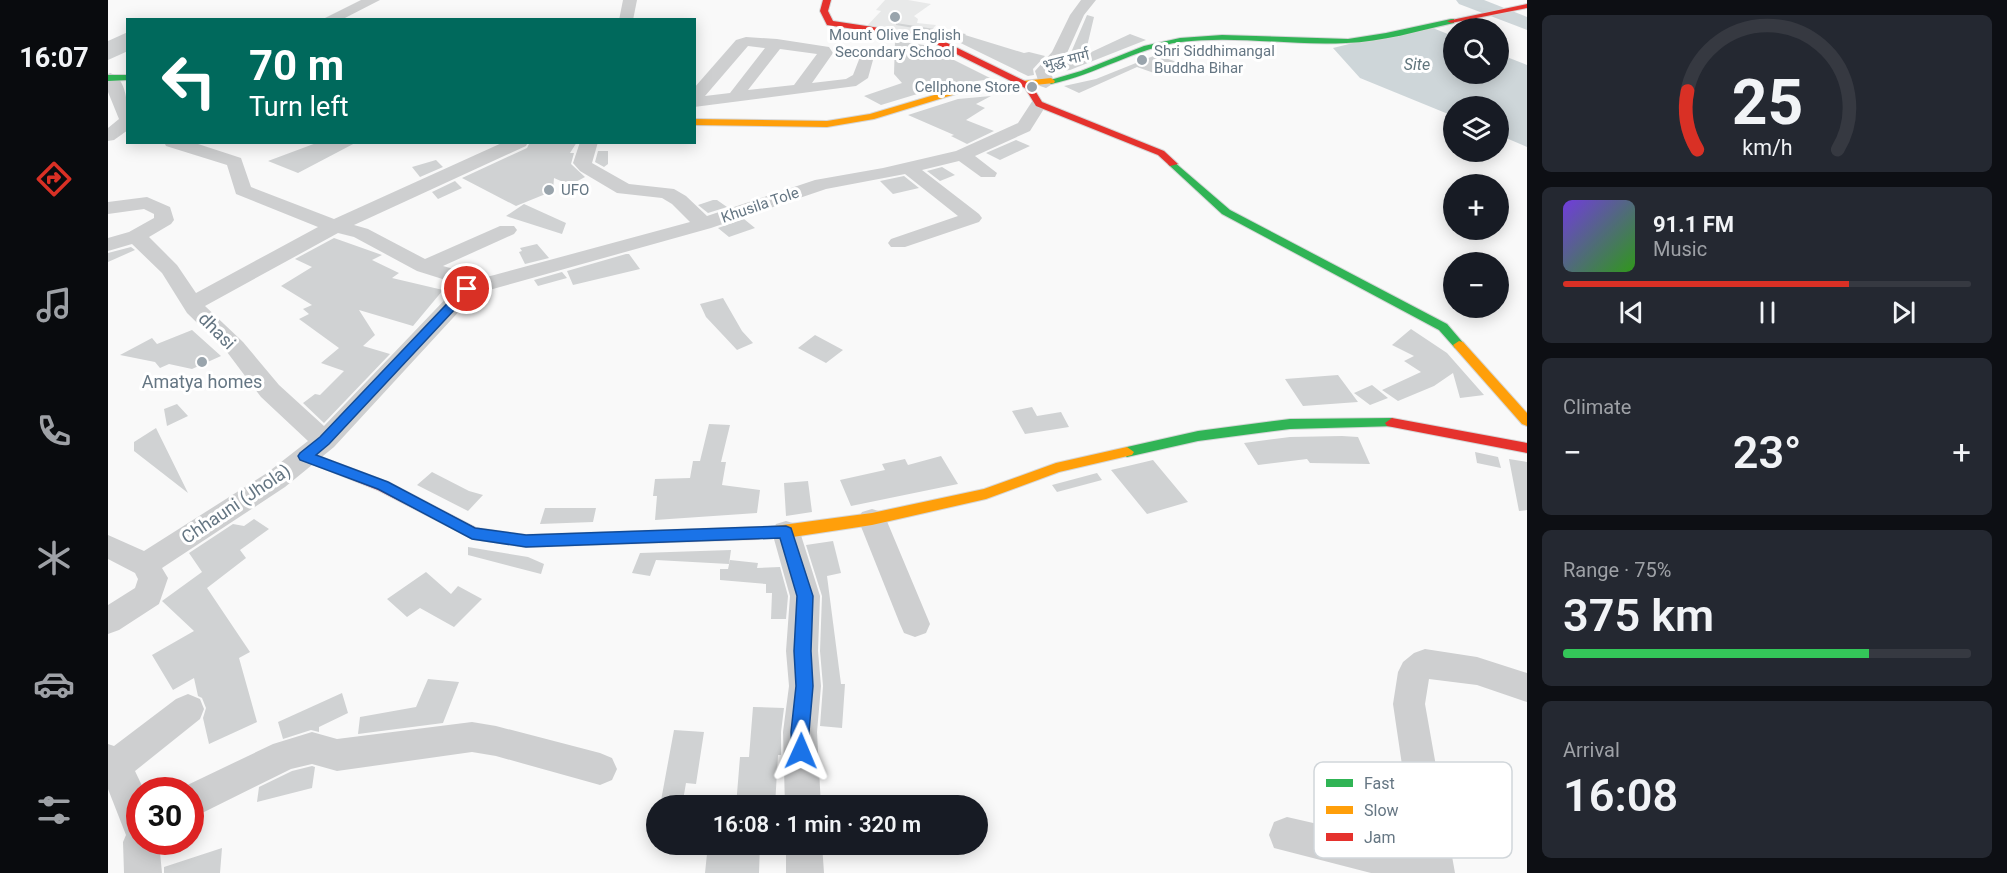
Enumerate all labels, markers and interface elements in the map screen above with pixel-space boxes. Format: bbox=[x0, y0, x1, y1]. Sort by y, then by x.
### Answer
marker: Mount Olive English Secondary School bbox=[888, 10, 902, 24]
map controls bbox=[1443, 18, 1509, 318]
button: search bbox=[1443, 18, 1509, 84]
place label: Mount Olive English Secondary School bbox=[829, 26, 961, 61]
text: 70 m bbox=[249, 41, 344, 90]
text: 16:07 bbox=[19, 42, 89, 74]
icon: left bbox=[150, 42, 228, 120]
place label: Shri Siddhimangal Buddha Bihar bbox=[1154, 42, 1275, 77]
street label: भुद्ध मार्ग bbox=[1041, 45, 1092, 75]
marker: Shri Siddhimangal Buddha Bihar bbox=[1135, 53, 1149, 67]
water label: Site bbox=[1404, 55, 1430, 74]
text: 25 bbox=[1731, 66, 1803, 139]
place label: Cellphone Store bbox=[915, 78, 1020, 96]
marker: Cellphone Store bbox=[1025, 80, 1039, 94]
text: Turn left bbox=[249, 91, 349, 123]
button: layers bbox=[1443, 96, 1509, 162]
text: km/h bbox=[1742, 136, 1792, 161]
icon: directions bbox=[33, 158, 75, 200]
button: + bbox=[1443, 174, 1509, 240]
place label: UFO bbox=[561, 181, 589, 199]
marker: UFO bbox=[542, 183, 556, 197]
street label: Khusila Tole bbox=[719, 183, 801, 227]
text: 91.1 FM bbox=[1653, 212, 1734, 237]
text: Music bbox=[1653, 237, 1707, 261]
button: − bbox=[1443, 252, 1509, 318]
pin bbox=[441, 263, 492, 314]
icon: arrive bbox=[450, 272, 483, 305]
icon: music bbox=[33, 284, 75, 326]
icon: previous bbox=[1615, 296, 1648, 329]
icon: pause bbox=[1751, 296, 1784, 329]
icon: next bbox=[1887, 296, 1920, 329]
street label: dhasi bbox=[195, 308, 240, 353]
marker: Amatya homes bbox=[195, 355, 209, 369]
place label: Amatya homes bbox=[142, 371, 262, 392]
text: Climate bbox=[1563, 395, 1631, 419]
icon: phone bbox=[33, 410, 75, 452]
text: 23° bbox=[1733, 426, 1801, 479]
text: − bbox=[1563, 433, 1582, 472]
text: + bbox=[1952, 433, 1971, 472]
street label: Chhauni (Jhola) bbox=[177, 459, 295, 549]
icon: climate bbox=[33, 537, 75, 579]
text: Range · 75% bbox=[1563, 558, 1671, 582]
text: 375 km bbox=[1563, 589, 1714, 642]
icon: car bbox=[33, 663, 75, 705]
position arrow bbox=[769, 719, 833, 783]
text: Arrival bbox=[1563, 738, 1620, 762]
legend bbox=[1314, 762, 1512, 858]
text: 16:08 bbox=[1563, 769, 1678, 822]
text: Fast bbox=[1364, 774, 1395, 793]
speed limit sign: 30 bbox=[126, 777, 204, 855]
icon: filters bbox=[33, 789, 75, 831]
text: Slow bbox=[1364, 801, 1399, 820]
text: 16:08 · 1 min · 320 m bbox=[713, 812, 921, 837]
text: Jam bbox=[1364, 828, 1396, 847]

